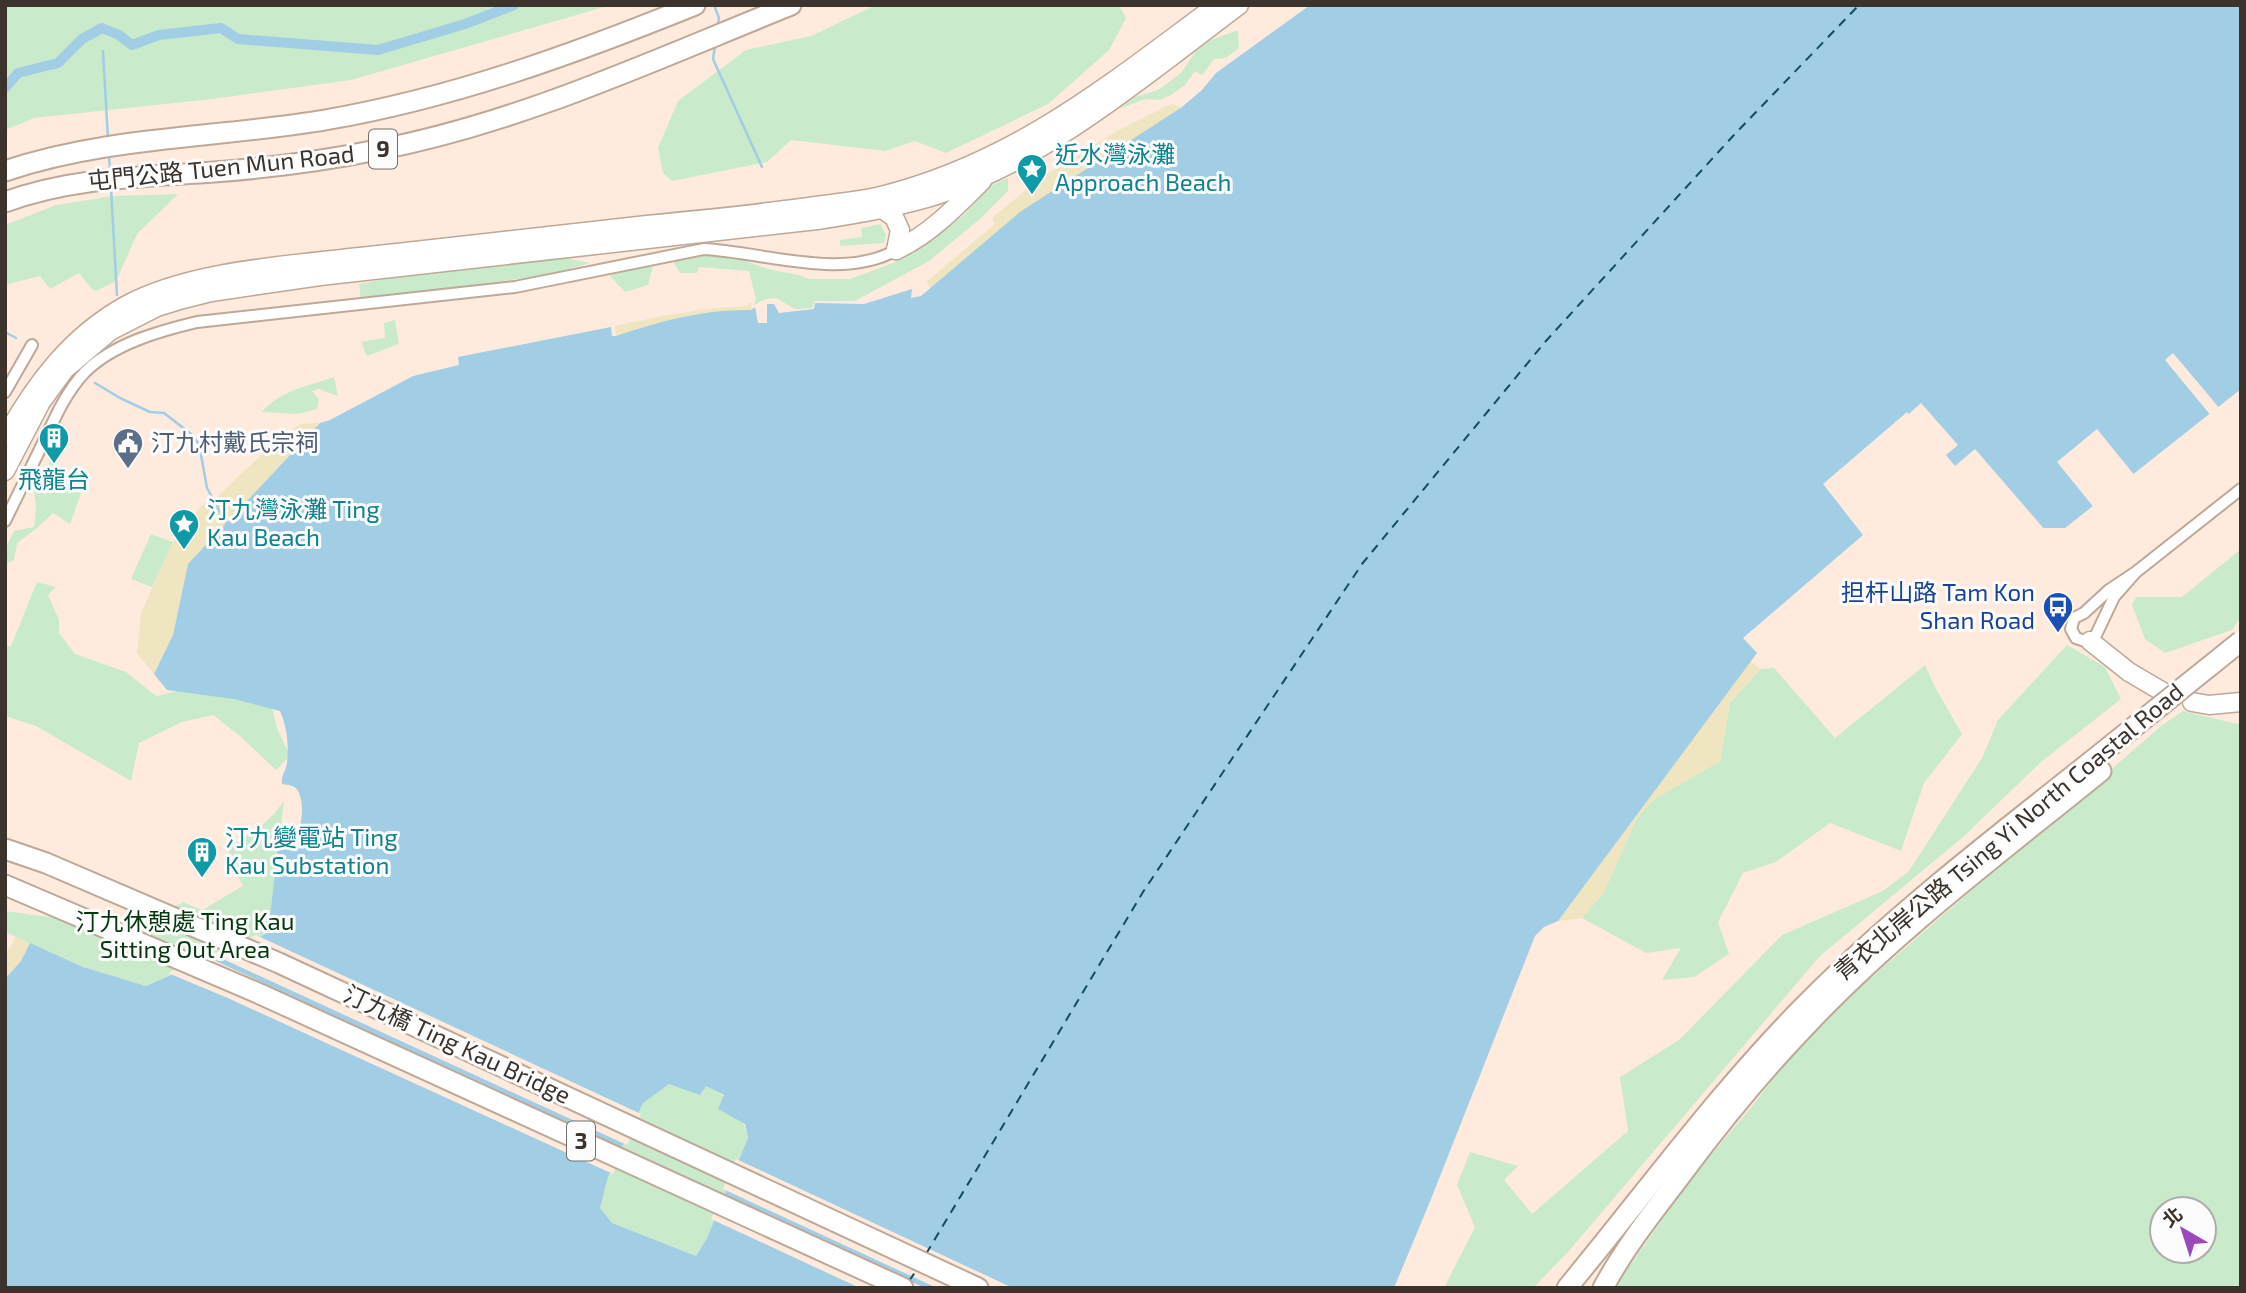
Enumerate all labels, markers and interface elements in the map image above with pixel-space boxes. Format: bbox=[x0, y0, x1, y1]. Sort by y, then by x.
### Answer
road number: 9 bbox=[369, 130, 397, 168]
street label: 屯門公路 Tuen Mun Road bbox=[86, 138, 356, 195]
place label: 近水灣泳灘 Approach Beach bbox=[1055, 139, 1232, 196]
place icon: 近水灣泳灘 Approach Beach bbox=[1015, 152, 1049, 196]
building icon: 飛龍台 bbox=[37, 421, 71, 465]
public building icon: 汀九村戴氏宗祠 bbox=[111, 426, 145, 470]
place label: 汀九村戴氏宗祠 bbox=[151, 427, 319, 456]
place label: 飛龍台 bbox=[18, 464, 90, 493]
place label: 汀九灣泳灘 Ting Kau Beach bbox=[207, 494, 380, 551]
place icon: 汀九灣泳灘 Ting Kau Beach bbox=[167, 507, 201, 551]
place label: 担杆山路 Tam Kon Shan Road bbox=[1841, 577, 2035, 634]
bus stop icon: 担杆山路 Tam Kon Shan Road bbox=[2041, 590, 2075, 634]
street label: 青衣北岸公路 Tsing Yi North Coastal Road bbox=[1828, 676, 2188, 986]
place label: 汀九變電站 Ting Kau Substation bbox=[225, 822, 398, 879]
building icon: 汀九變電站 Ting Kau Substation bbox=[185, 835, 219, 879]
park label: 汀九休憩處 Ting Kau Sitting Out Area bbox=[76, 906, 294, 963]
street label: 汀九橋 Ting Kau Bridge bbox=[340, 978, 576, 1109]
road number: 3 bbox=[567, 1122, 595, 1160]
north arrow bbox=[2148, 1195, 2218, 1265]
text: 北 bbox=[2157, 1201, 2187, 1231]

